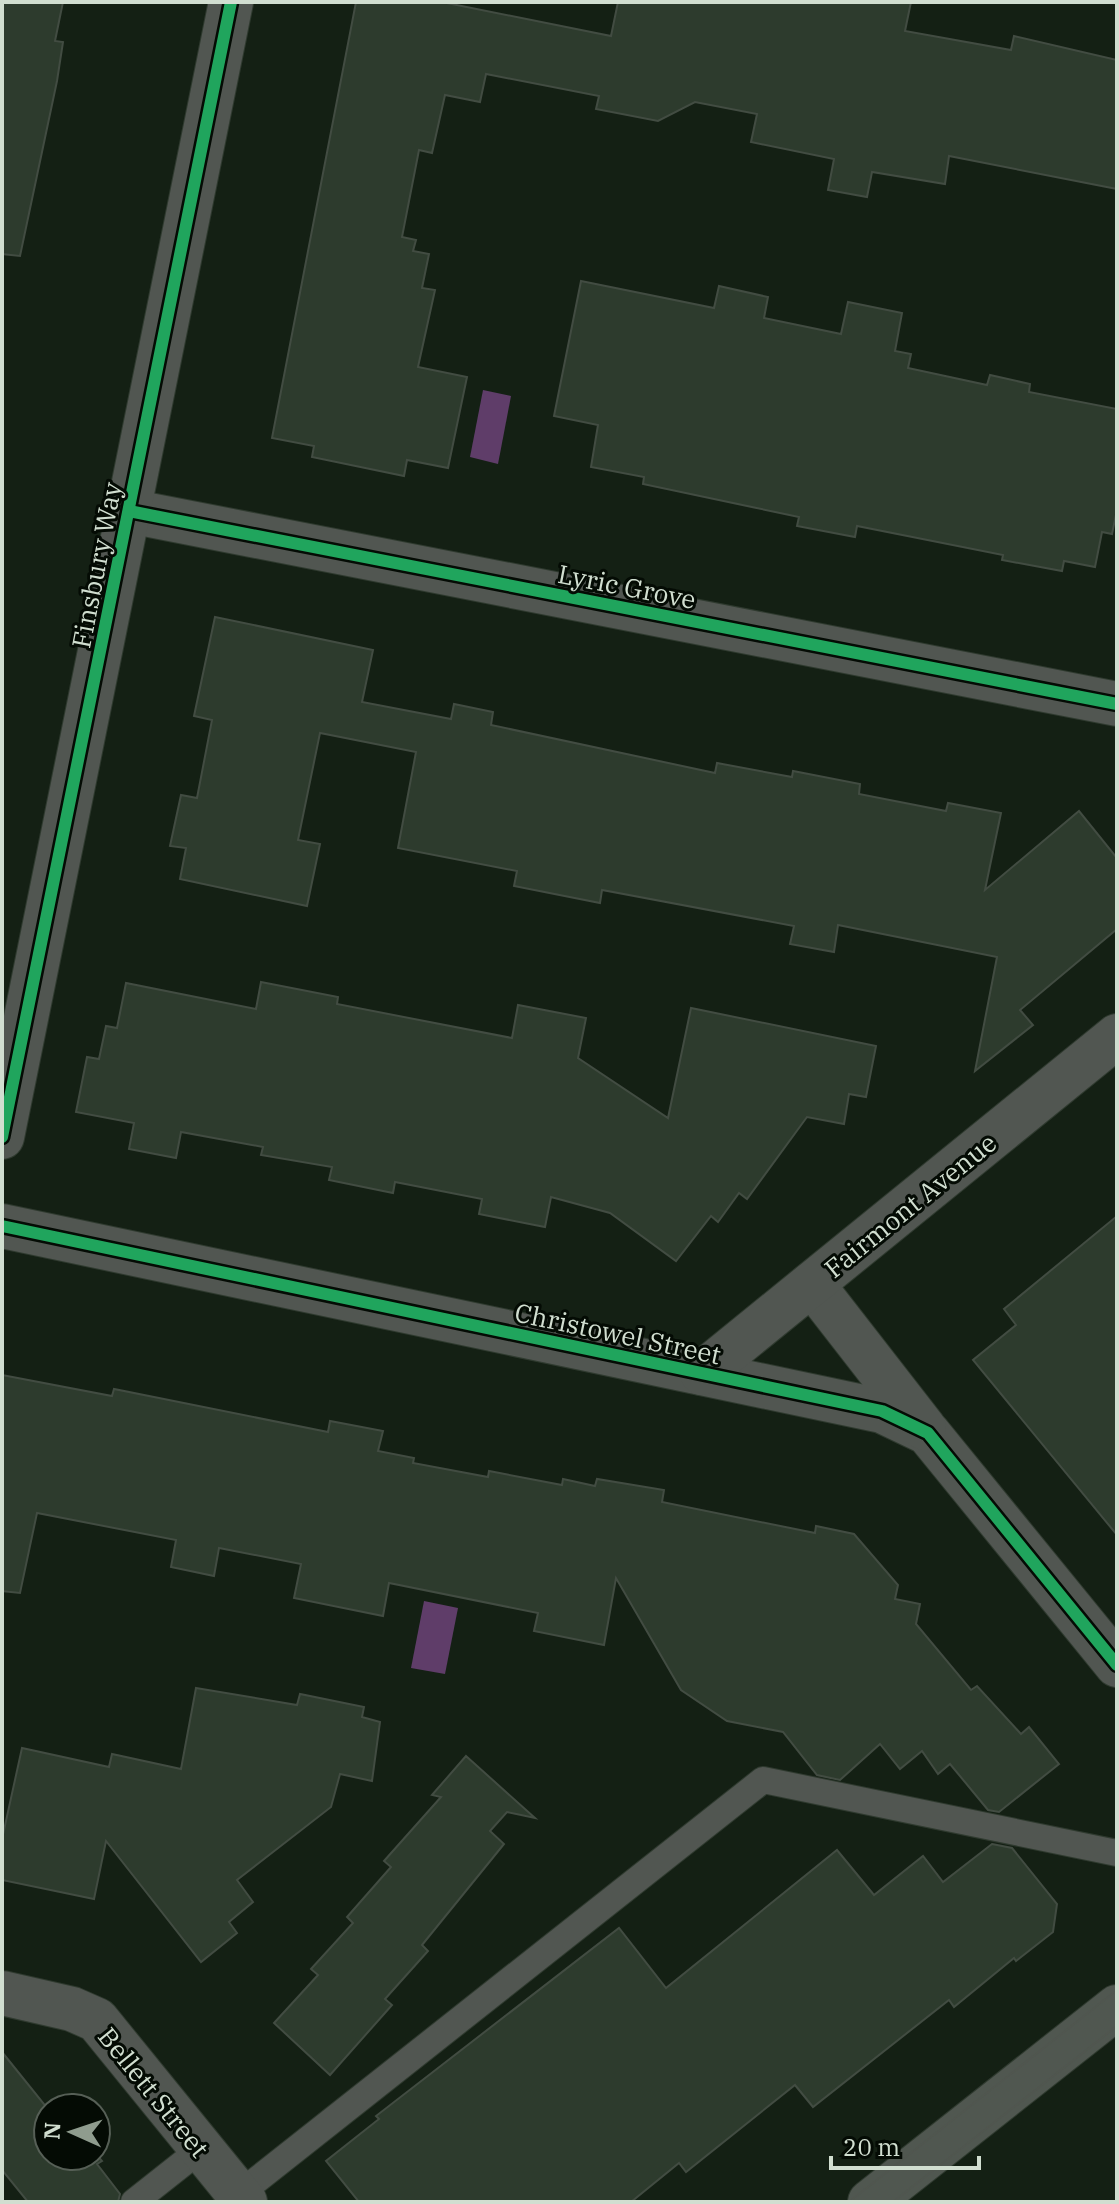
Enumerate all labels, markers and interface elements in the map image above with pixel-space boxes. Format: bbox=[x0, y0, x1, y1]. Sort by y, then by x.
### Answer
street label: Finsbury Way bbox=[63, 479, 129, 651]
street label: Lyric Grove bbox=[555, 556, 699, 616]
street label: Fairmont Avenue bbox=[817, 1125, 1003, 1285]
street label: Christowel Street bbox=[512, 1295, 724, 1371]
street label: Bellett Street bbox=[91, 2020, 217, 2164]
north arrow bbox=[32, 2092, 112, 2172]
scale bar bbox=[831, 2120, 979, 2170]
text: N bbox=[37, 2121, 66, 2140]
text: 20 m bbox=[843, 2131, 900, 2163]

